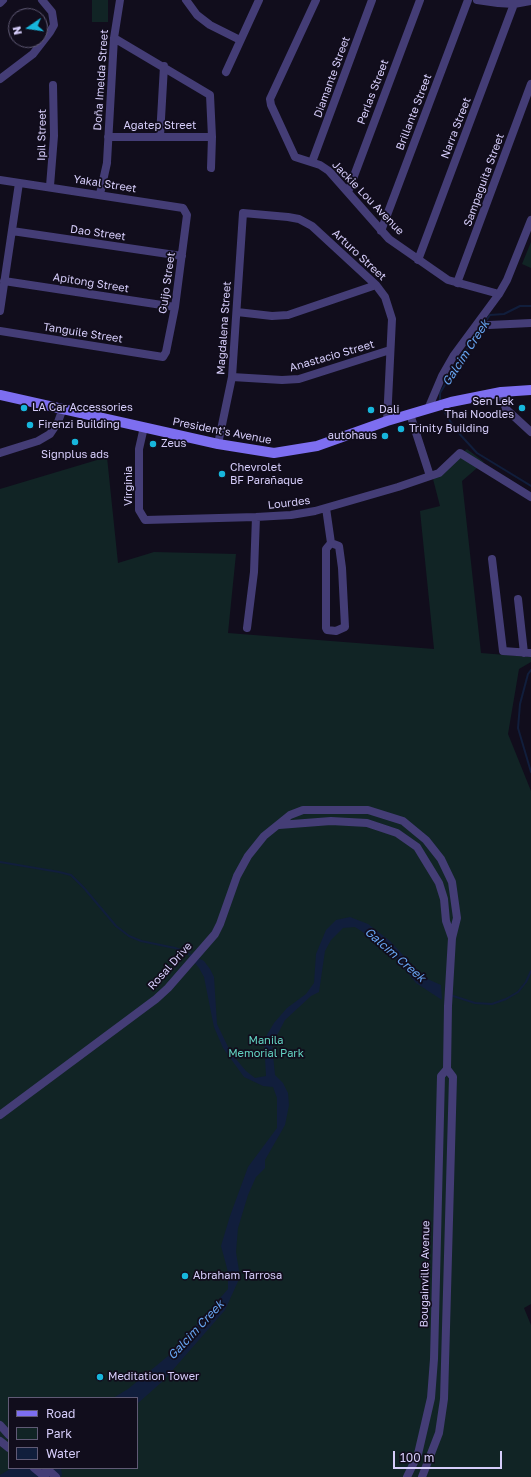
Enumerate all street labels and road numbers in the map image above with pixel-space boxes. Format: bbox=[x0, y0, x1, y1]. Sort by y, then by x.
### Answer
street label: Doña Imelda Street bbox=[91, 29, 111, 131]
street label: Diamante Street bbox=[311, 35, 353, 119]
street label: Perlas Street bbox=[355, 58, 391, 126]
street label: Brillante Street bbox=[393, 72, 435, 152]
street label: Narra Street bbox=[438, 95, 474, 161]
street label: Ipil Street bbox=[35, 109, 49, 161]
street label: Agatep Street bbox=[124, 119, 196, 133]
street label: Sampaguita Street bbox=[461, 132, 507, 228]
street label: Jackie Lou Avenue bbox=[329, 158, 407, 238]
street label: Yakal Street bbox=[73, 173, 137, 195]
street label: Dao Street bbox=[69, 223, 127, 243]
street label: Arturo Street bbox=[329, 227, 389, 283]
street label: Guijo Street bbox=[156, 251, 178, 315]
street label: Apitong Street bbox=[52, 270, 130, 296]
street label: Magdalena Street bbox=[214, 281, 234, 375]
street label: Tanguile Street bbox=[42, 320, 124, 346]
street label: Anastacio Street bbox=[288, 338, 376, 374]
street label: President's Avenue bbox=[171, 415, 273, 447]
street label: Virginia bbox=[122, 466, 136, 506]
street label: Lourdes bbox=[267, 494, 311, 512]
street label: Rosal Drive bbox=[145, 939, 195, 993]
street label: Bougainville Avenue bbox=[417, 1220, 433, 1328]

